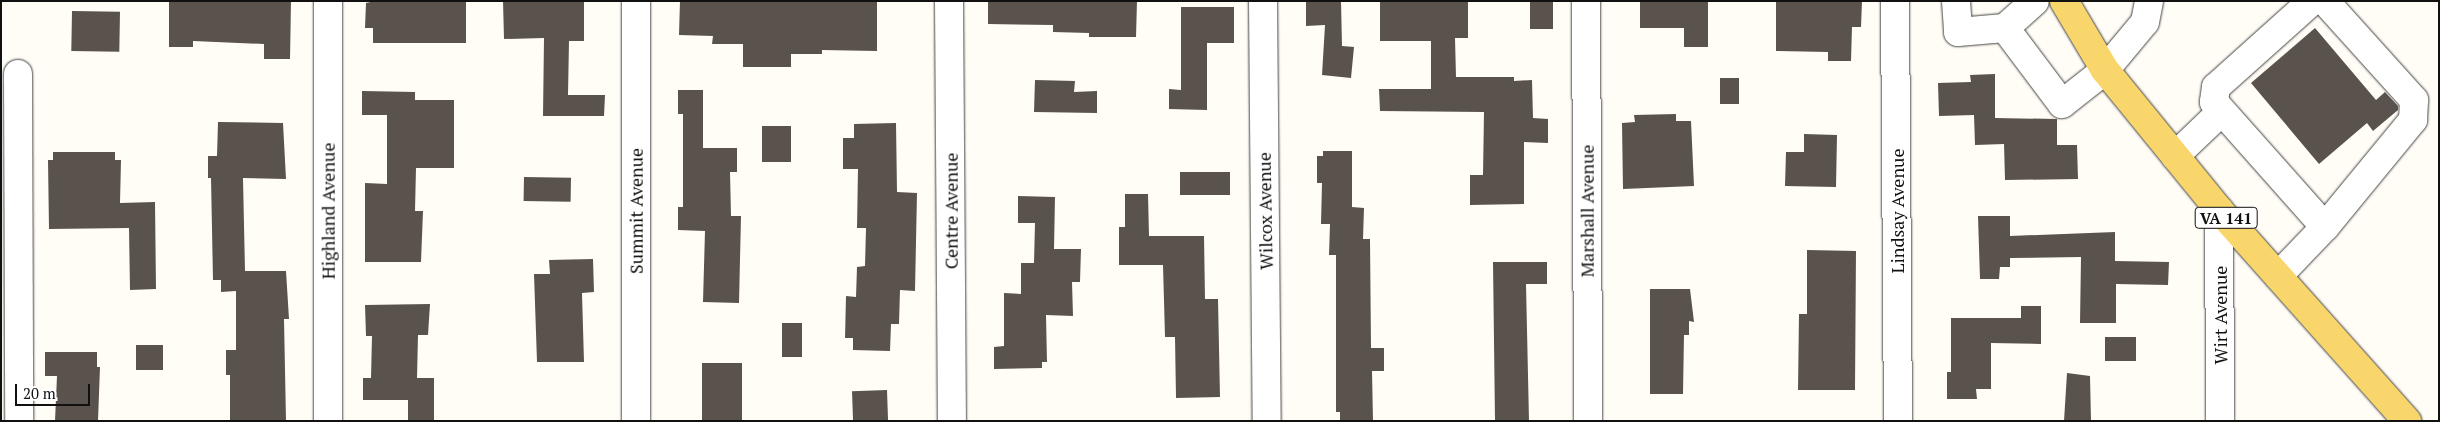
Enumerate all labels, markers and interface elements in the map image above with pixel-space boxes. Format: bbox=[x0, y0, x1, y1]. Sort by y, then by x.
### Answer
street label: Highland Avenue bbox=[317, 142, 339, 280]
street label: Marshall Avenue bbox=[1576, 144, 1598, 278]
street label: Summit Avenue bbox=[625, 148, 647, 274]
street label: Lindsay Avenue bbox=[1886, 148, 1908, 274]
street label: Wilcox Avenue bbox=[1253, 152, 1277, 270]
street label: Centre Avenue bbox=[940, 153, 962, 269]
road number: VA 141 bbox=[2194, 204, 2258, 232]
street label: Wirt Avenue bbox=[2209, 265, 2231, 365]
scale bar bbox=[18, 374, 92, 406]
text: 20 m bbox=[23, 383, 56, 403]

